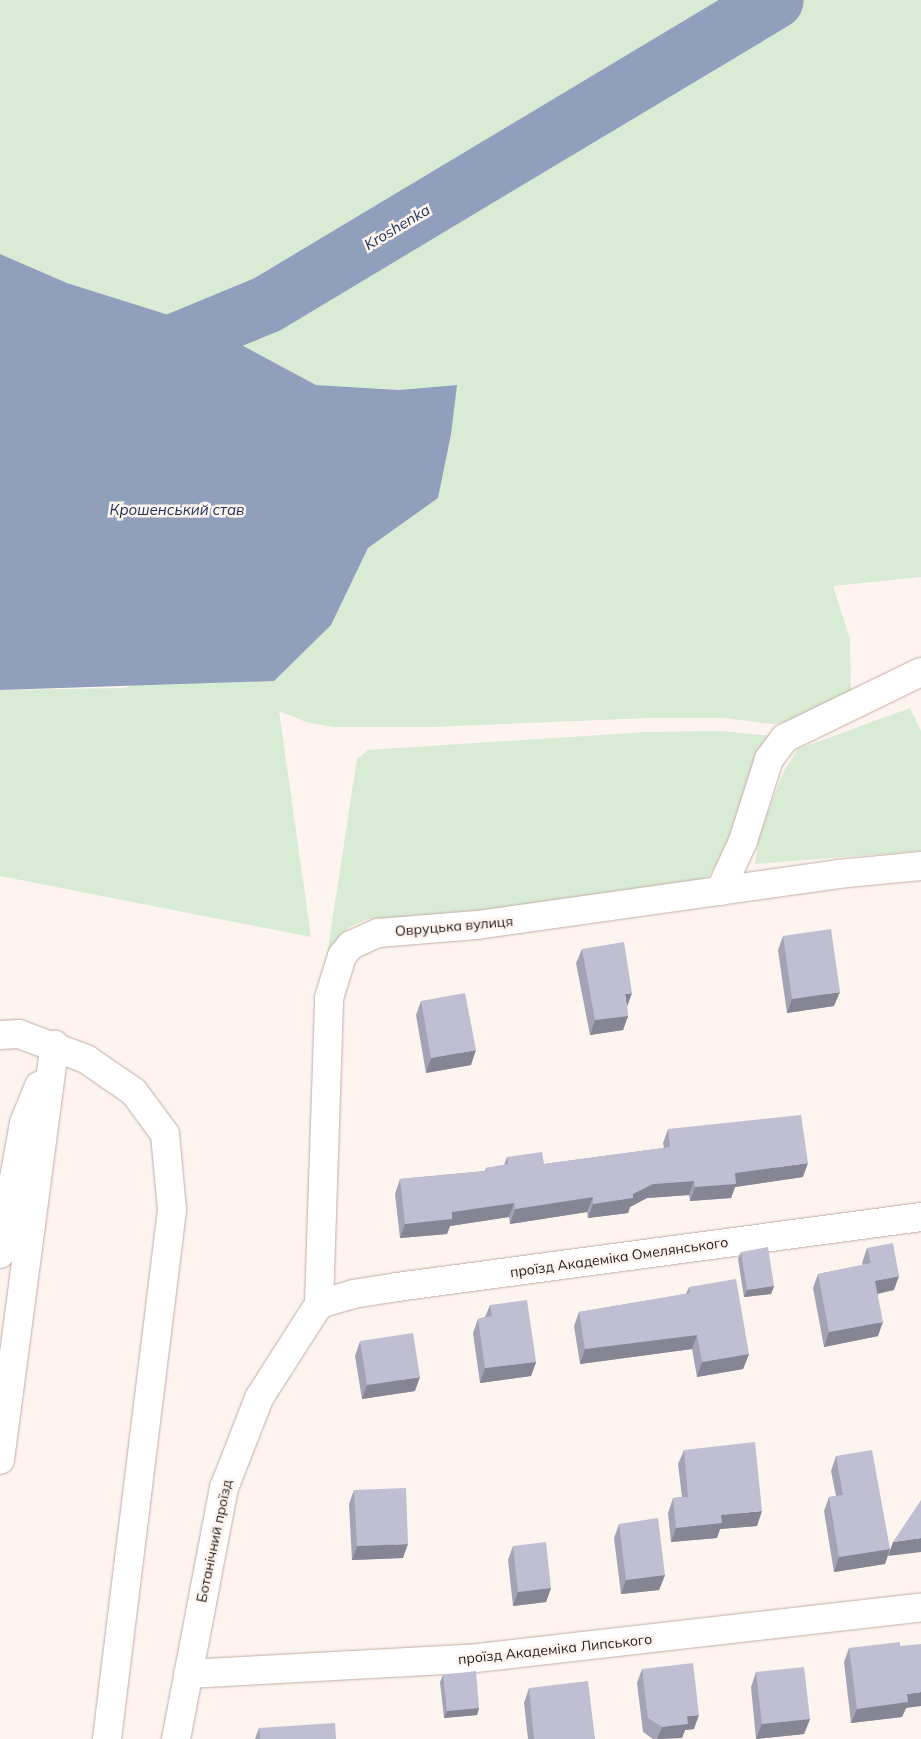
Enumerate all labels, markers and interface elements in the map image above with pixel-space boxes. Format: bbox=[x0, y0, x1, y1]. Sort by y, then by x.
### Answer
water label: Kroshenka bbox=[361, 200, 433, 254]
water label: Крошенський став bbox=[110, 501, 244, 519]
street label: Овруцька вулиця bbox=[394, 912, 514, 940]
street label: проїзд Академіка Омелянського bbox=[509, 1233, 729, 1281]
street label: Ботанічний проїзд bbox=[193, 1478, 235, 1604]
street label: проїзд Академіка Липського bbox=[457, 1630, 653, 1668]

